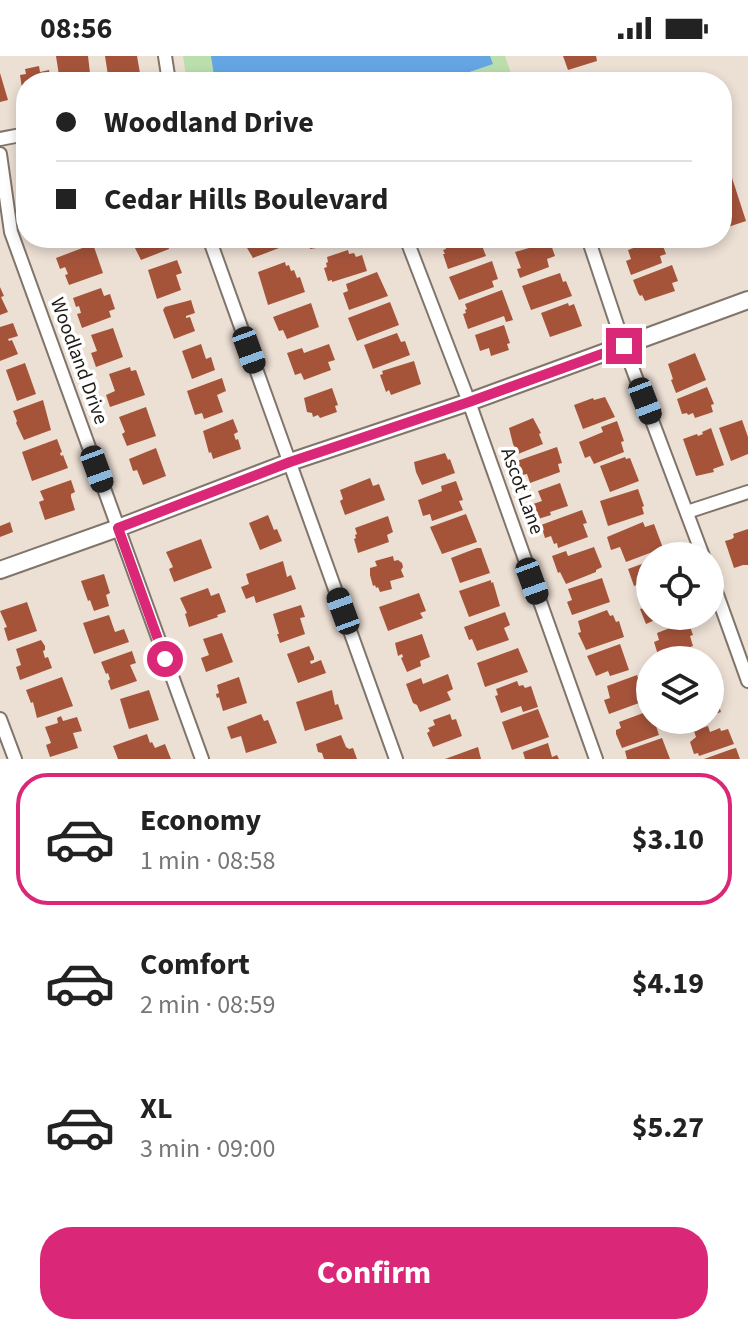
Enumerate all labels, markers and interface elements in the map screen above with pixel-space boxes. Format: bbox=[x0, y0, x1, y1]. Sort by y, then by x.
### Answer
text: 08:56 bbox=[40, 7, 112, 50]
text: Woodland Drive bbox=[104, 101, 314, 144]
text: Cedar Hills Boulevard bbox=[104, 178, 388, 221]
street label: Woodland Drive bbox=[43, 294, 115, 428]
car bbox=[230, 323, 268, 377]
route end bbox=[606, 328, 642, 364]
car bbox=[625, 374, 665, 428]
car bbox=[78, 442, 116, 496]
street label: Ascot Lane bbox=[493, 444, 551, 538]
map controls bbox=[636, 542, 724, 734]
button: locate bbox=[636, 542, 724, 630]
car bbox=[513, 554, 551, 608]
car bbox=[324, 584, 362, 638]
route start bbox=[147, 641, 183, 677]
button: layers bbox=[636, 646, 724, 734]
text: Economy bbox=[140, 799, 261, 842]
icon: car bbox=[44, 803, 116, 875]
text: $3.10 bbox=[632, 818, 704, 861]
text: 1 min · 08:58 bbox=[140, 842, 275, 879]
text: Comfort bbox=[140, 943, 250, 986]
icon: car bbox=[44, 947, 116, 1019]
text: $4.19 bbox=[632, 962, 704, 1005]
text: 2 min · 08:59 bbox=[140, 986, 275, 1023]
text: XL bbox=[140, 1087, 173, 1130]
icon: car bbox=[44, 1091, 116, 1163]
text: $5.27 bbox=[632, 1106, 704, 1149]
text: 3 min · 09:00 bbox=[140, 1130, 275, 1167]
button: Confirm bbox=[40, 1227, 708, 1319]

